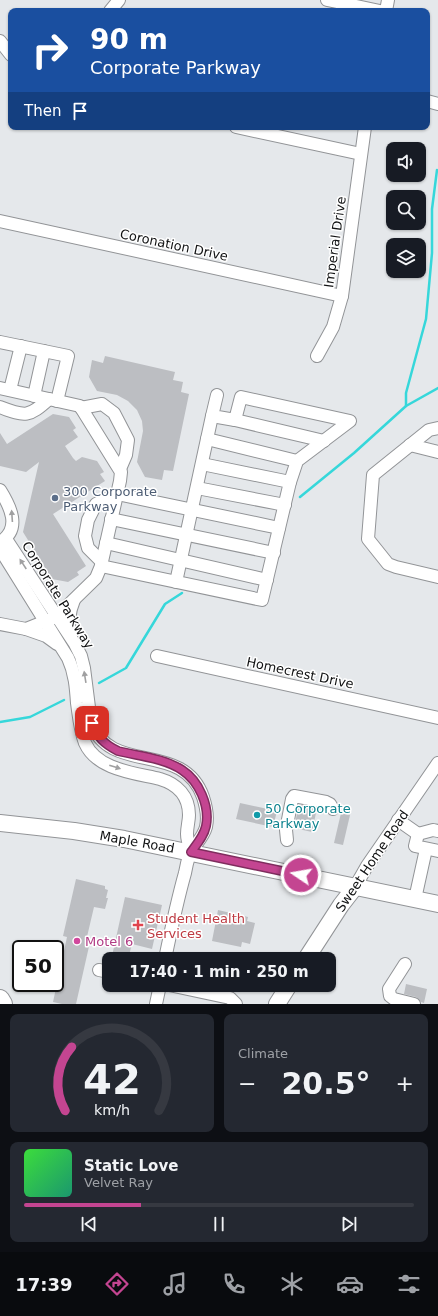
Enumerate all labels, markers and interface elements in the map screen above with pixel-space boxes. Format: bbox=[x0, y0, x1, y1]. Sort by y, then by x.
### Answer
text: 90 m bbox=[90, 23, 168, 56]
icon: right bbox=[24, 24, 76, 76]
text: Corporate Parkway bbox=[90, 57, 261, 78]
icon: arrive bbox=[69, 100, 91, 122]
text: Then bbox=[24, 102, 61, 120]
map controls bbox=[386, 142, 426, 278]
button: sound bbox=[386, 142, 426, 182]
button: search bbox=[386, 190, 426, 230]
street label: Imperial Drive bbox=[321, 195, 349, 289]
street label: Coronation Drive bbox=[119, 226, 229, 264]
button: layers bbox=[386, 238, 426, 278]
place label: 300 Corporate Parkway bbox=[63, 484, 157, 514]
marker: 300 Corporate Parkway bbox=[50, 493, 60, 503]
one-way arrow bbox=[8, 510, 15, 522]
street label: Corporate Parkway bbox=[19, 539, 97, 652]
one-way arrow bbox=[19, 559, 27, 569]
street label: Homecrest Drive bbox=[245, 654, 355, 692]
one-way arrow bbox=[82, 670, 88, 683]
pin bbox=[75, 706, 109, 740]
icon: arrive bbox=[81, 712, 103, 734]
one-way arrow bbox=[110, 764, 122, 770]
place label: 50 Corporate Parkway bbox=[265, 801, 351, 831]
street label: Sweet Home Road bbox=[332, 807, 412, 915]
marker: 50 Corporate Parkway bbox=[252, 810, 262, 820]
street label: Maple Road bbox=[98, 828, 176, 856]
position arrow bbox=[280, 854, 322, 896]
place label: Student Health Services bbox=[147, 911, 245, 941]
marker: Student Health Services bbox=[132, 919, 144, 931]
place label: Motel 6 bbox=[85, 934, 133, 949]
marker: Motel 6 bbox=[72, 936, 82, 946]
speed limit sign: 50 bbox=[12, 940, 64, 992]
text: 17:40 · 1 min · 250 m bbox=[129, 963, 309, 981]
text: Climate bbox=[238, 1046, 288, 1061]
text: 42 bbox=[83, 1055, 141, 1104]
text: 20.5° bbox=[281, 1066, 371, 1101]
text: − bbox=[238, 1071, 256, 1096]
text: + bbox=[396, 1071, 414, 1096]
text: km/h bbox=[94, 1102, 130, 1118]
text: Static Love bbox=[84, 1157, 178, 1175]
text: Velvet Ray bbox=[84, 1175, 153, 1190]
icon: previous bbox=[78, 1213, 100, 1235]
icon: pause bbox=[208, 1213, 230, 1235]
icon: next bbox=[338, 1213, 360, 1235]
icon: directions bbox=[103, 1270, 131, 1298]
icon: music bbox=[161, 1270, 189, 1298]
icon: phone bbox=[220, 1270, 248, 1298]
icon: climate bbox=[278, 1270, 306, 1298]
icon: car bbox=[336, 1270, 364, 1298]
icon: filters bbox=[395, 1270, 423, 1298]
text: 17:39 bbox=[15, 1274, 72, 1295]

